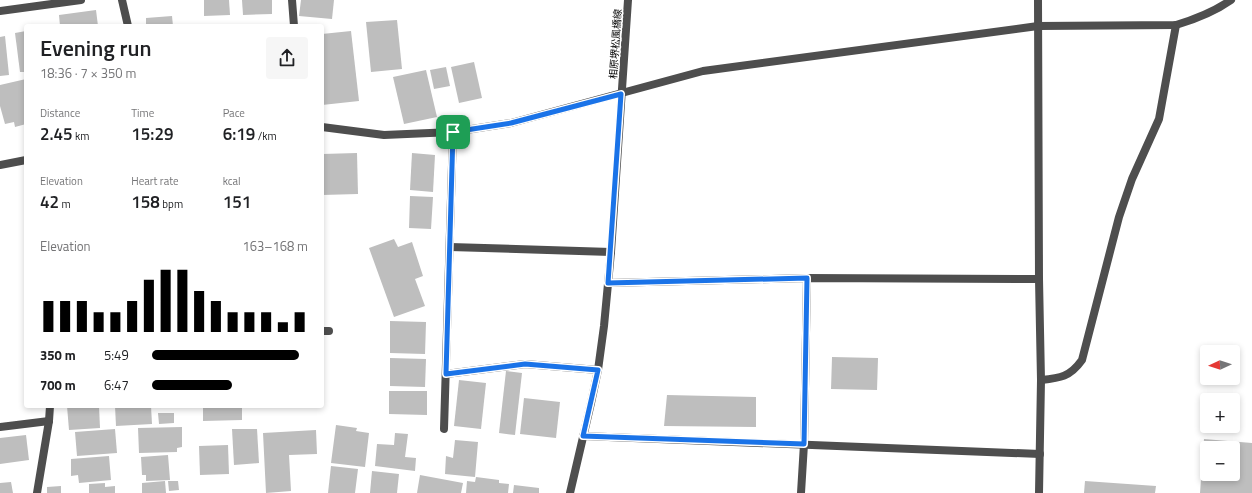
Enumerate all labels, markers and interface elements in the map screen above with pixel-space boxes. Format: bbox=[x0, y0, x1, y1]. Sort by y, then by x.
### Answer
street label: 相原堺松風橋線 bbox=[606, 9, 625, 79]
text: Evening run bbox=[40, 31, 151, 65]
button: share bbox=[266, 37, 308, 79]
text: 18:36 · 7 × 350 m bbox=[40, 63, 136, 83]
text: Distance bbox=[40, 105, 80, 121]
text: Time bbox=[131, 105, 154, 121]
text: Pace bbox=[223, 105, 245, 121]
pin bbox=[436, 115, 470, 149]
text: 2.45 bbox=[40, 121, 73, 147]
text: 15:29 bbox=[131, 121, 173, 147]
text: 6:19 bbox=[223, 121, 255, 147]
icon: arrive bbox=[442, 121, 464, 143]
text: km bbox=[73, 128, 90, 144]
text: /km bbox=[255, 128, 277, 144]
text: Elevation bbox=[40, 173, 83, 189]
text: Heart rate bbox=[131, 173, 179, 189]
text: kcal bbox=[223, 173, 241, 189]
text: 42 bbox=[40, 189, 59, 215]
text: 158 bbox=[131, 189, 160, 215]
text: 151 bbox=[223, 189, 251, 215]
text: m bbox=[59, 196, 71, 212]
text: bpm bbox=[160, 196, 183, 212]
text: Elevation bbox=[40, 236, 91, 256]
text: 163–168 m bbox=[242, 236, 308, 256]
text: 350 m bbox=[40, 345, 76, 365]
text: 5:49 bbox=[104, 345, 129, 365]
north arrow bbox=[1200, 345, 1240, 385]
map controls bbox=[1200, 345, 1240, 481]
text: 700 m bbox=[40, 375, 76, 395]
text: 6:47 bbox=[104, 375, 129, 395]
button: + bbox=[1200, 393, 1240, 433]
button: − bbox=[1200, 441, 1240, 481]

